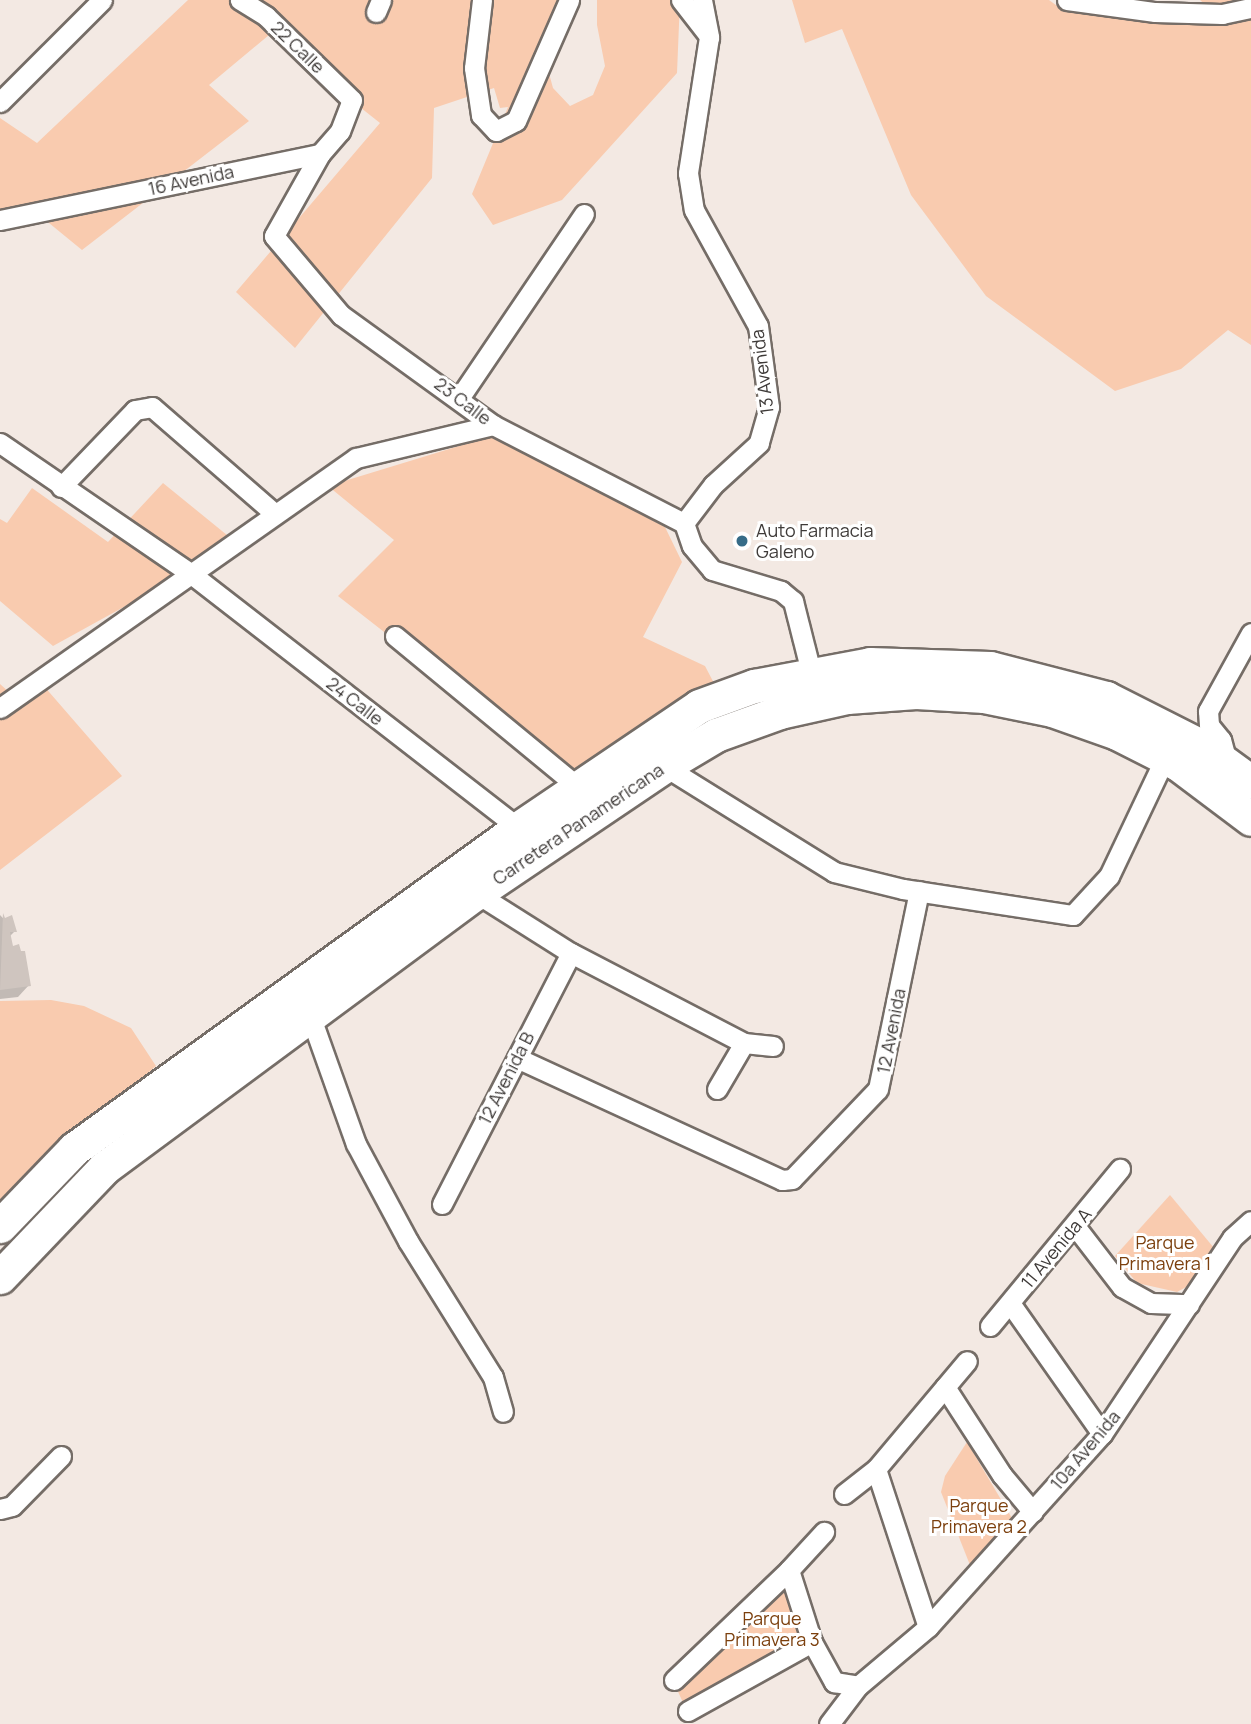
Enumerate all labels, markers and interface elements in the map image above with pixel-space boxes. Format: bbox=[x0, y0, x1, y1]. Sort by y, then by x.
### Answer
street label: 22 Calle bbox=[267, 16, 329, 78]
street label: 16 Avenida bbox=[146, 160, 236, 200]
street label: 13 Avenida bbox=[746, 328, 778, 416]
street label: 23 Calle bbox=[430, 373, 496, 429]
place label: Auto Farmacia Galeno bbox=[756, 520, 874, 562]
marker: Auto Farmacia Galeno bbox=[734, 533, 750, 549]
street label: 24 Calle bbox=[322, 672, 388, 730]
street label: Carretera Panamericana bbox=[488, 759, 668, 889]
street label: 12 Avenida bbox=[872, 987, 910, 1075]
street label: 12 Avenida B bbox=[473, 1028, 539, 1128]
street label: 11 Avenida A bbox=[1016, 1204, 1096, 1292]
park label: Parque Primavera 1 bbox=[1119, 1232, 1211, 1274]
street label: 10a Avenida bbox=[1046, 1406, 1124, 1494]
park label: Parque Primavera 2 bbox=[931, 1495, 1027, 1538]
park label: Parque Primavera 3 bbox=[724, 1608, 820, 1650]

